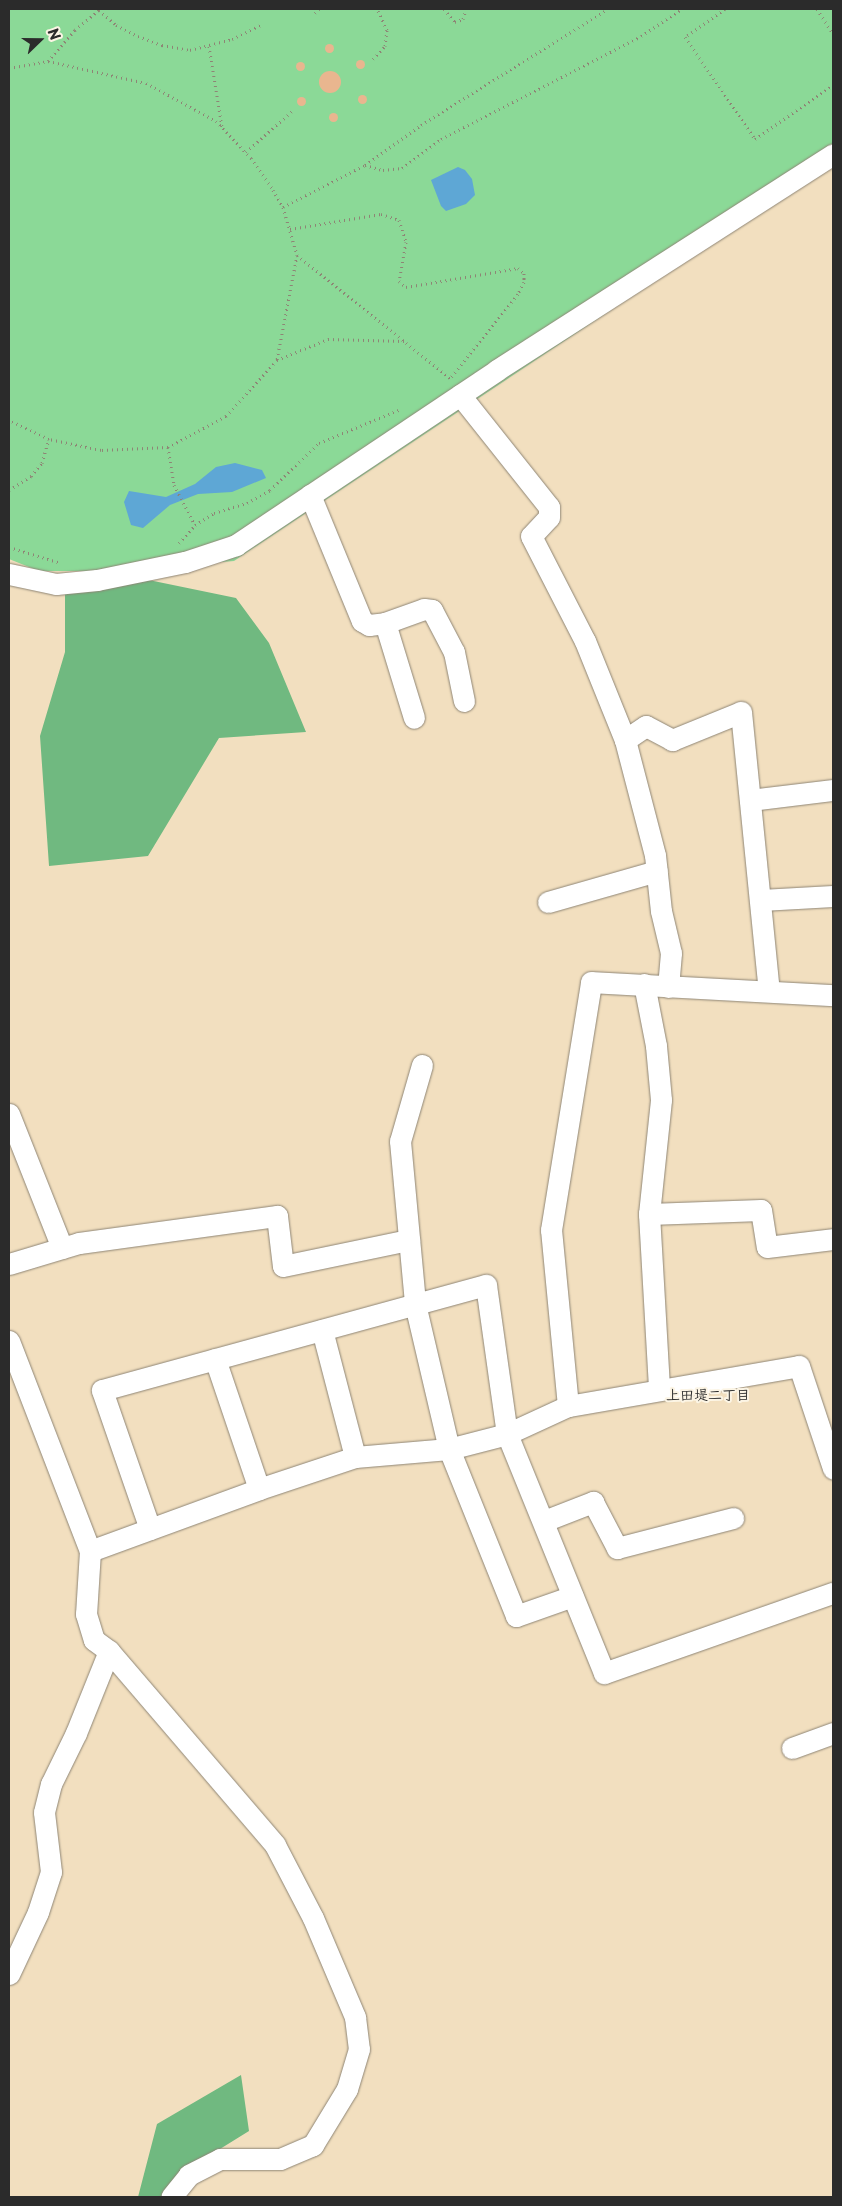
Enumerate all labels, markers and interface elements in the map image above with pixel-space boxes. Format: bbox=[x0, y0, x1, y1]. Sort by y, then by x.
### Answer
north arrow bbox=[15, 15, 65, 65]
text: N bbox=[43, 25, 66, 43]
district label: 上田堤二丁目 bbox=[666, 1387, 750, 1403]

